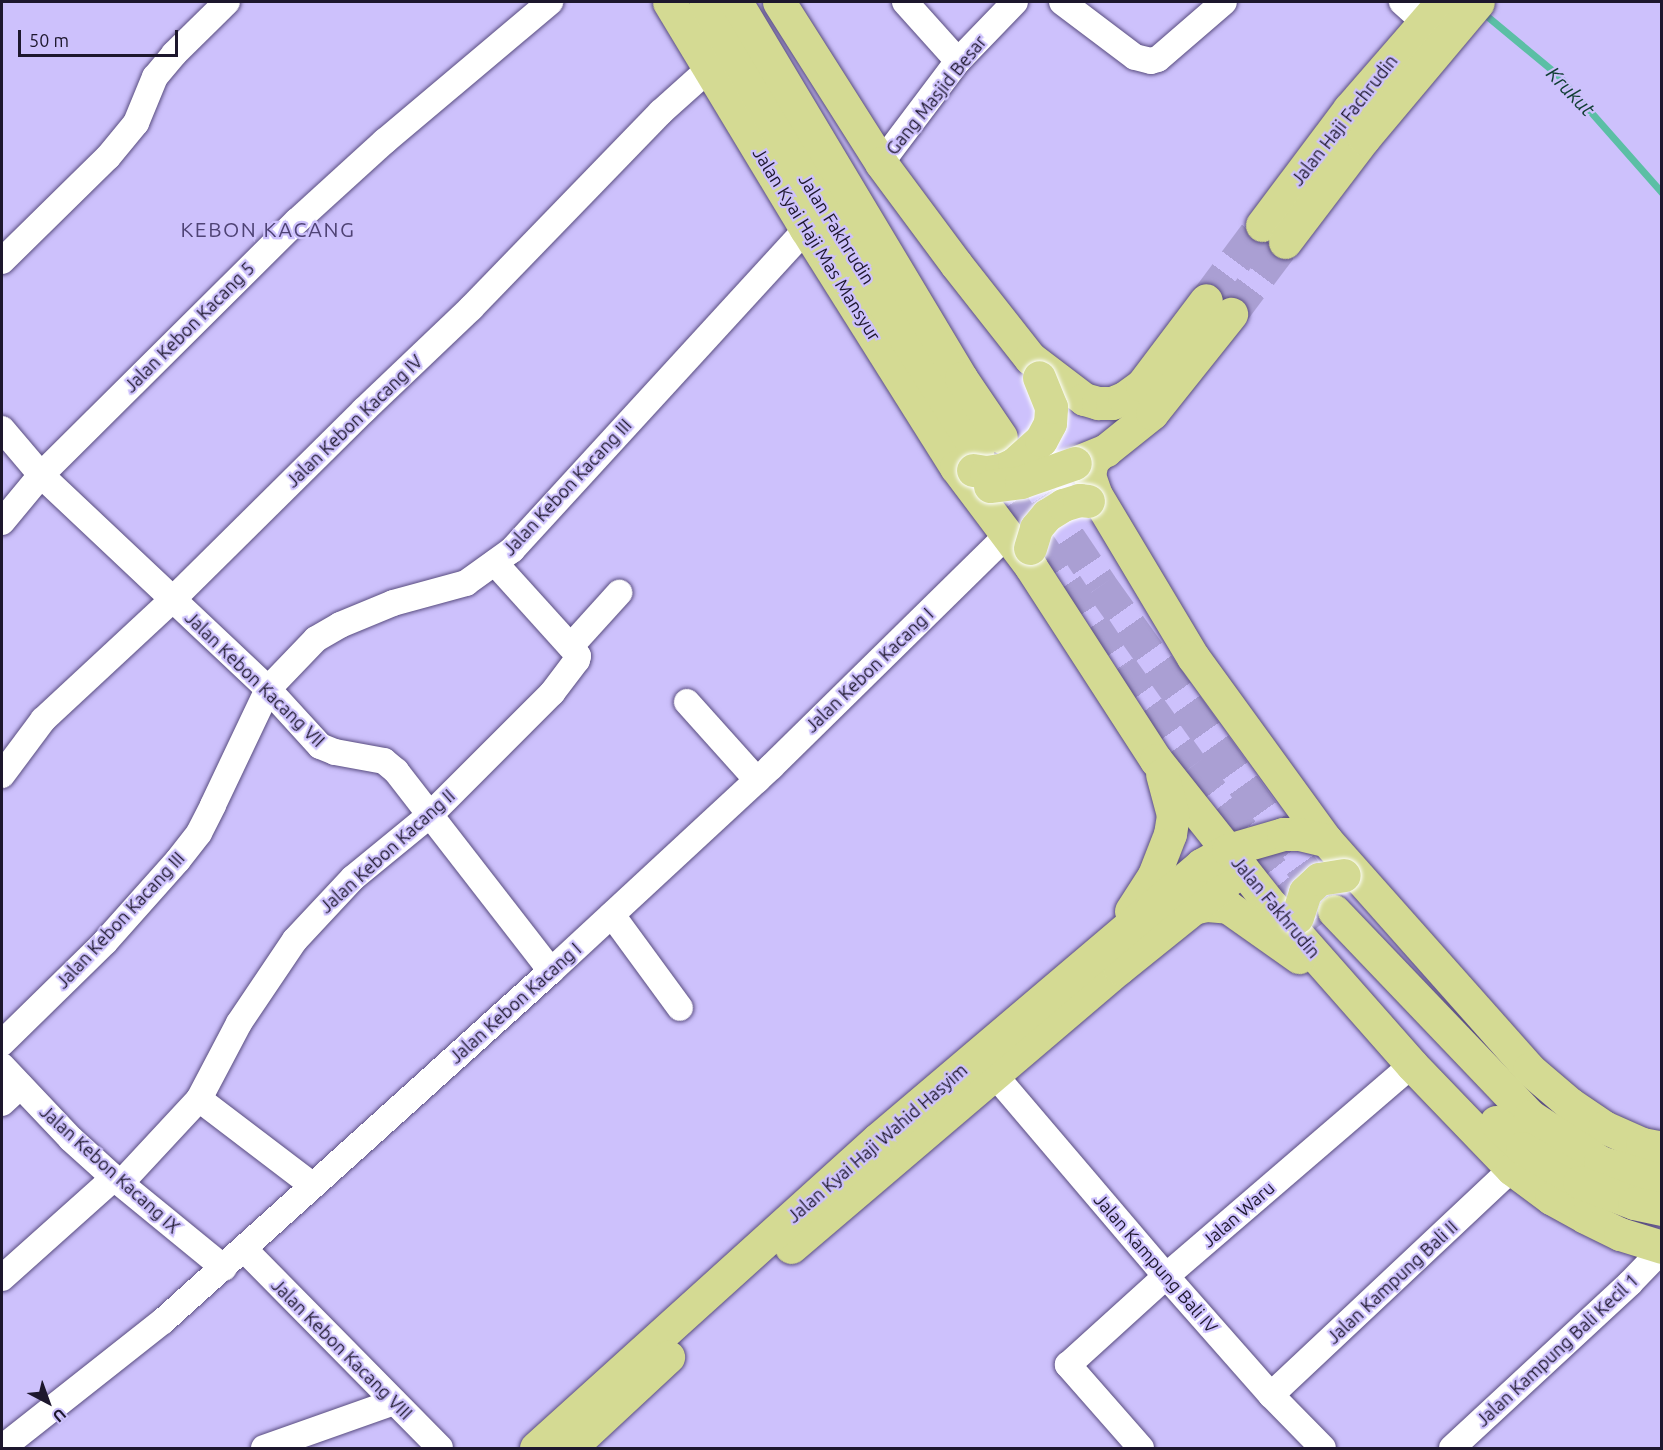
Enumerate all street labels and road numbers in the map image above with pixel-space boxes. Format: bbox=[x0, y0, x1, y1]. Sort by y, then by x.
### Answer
street label: Gang Masjid Besar bbox=[881, 31, 991, 159]
street label: Jalan Haji Fachrudin bbox=[1286, 50, 1402, 190]
street label: Jalan Kyai Haji Mas Mansyur bbox=[748, 143, 886, 345]
street label: Jalan Fakhrudin bbox=[794, 170, 880, 288]
street label: Jalan Kebon Kacang 5 bbox=[119, 257, 259, 397]
street label: Jalan Kebon Kacang IV bbox=[281, 350, 427, 492]
street label: Jalan Kebon Kacang III bbox=[498, 414, 636, 560]
street label: Jalan Kebon Kacang I bbox=[800, 603, 938, 737]
street label: Jalan Kebon Kacang VII bbox=[181, 607, 329, 751]
street label: Jalan Kebon Kacang II bbox=[315, 785, 459, 917]
street label: Jalan Kebon Kacang III bbox=[51, 847, 189, 993]
street label: Jalan Fakhrudin bbox=[1227, 852, 1325, 962]
street label: Jalan Kebon Kacang I bbox=[445, 938, 585, 1068]
street label: Jalan Kyai Haji Wahid Hasyim bbox=[783, 1059, 971, 1227]
street label: Jalan Kebon Kacang IX bbox=[36, 1100, 184, 1238]
street label: Jalan Waru bbox=[1197, 1177, 1279, 1251]
street label: Jalan Kampung Bali IV bbox=[1090, 1189, 1222, 1337]
street label: Jalan Kampung Bali II bbox=[1322, 1216, 1462, 1348]
street label: Jalan Kampung Bali Kecil 1 bbox=[1471, 1269, 1643, 1431]
street label: Jalan Kebon Kacang VIII bbox=[267, 1274, 417, 1424]

